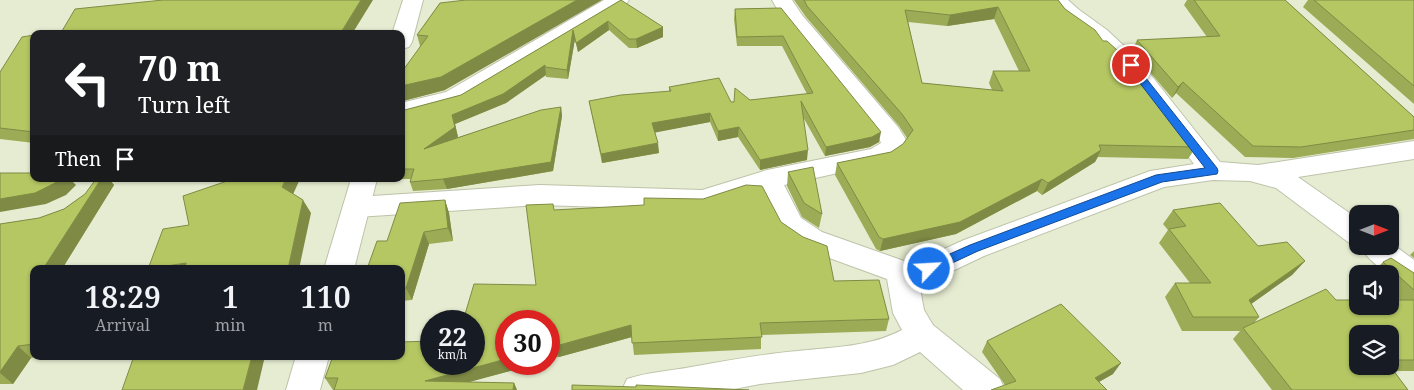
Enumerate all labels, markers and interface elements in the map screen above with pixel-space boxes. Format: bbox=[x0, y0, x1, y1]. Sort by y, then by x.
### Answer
text: 70 m bbox=[138, 44, 221, 91]
pin bbox=[1110, 44, 1152, 86]
icon: left bbox=[55, 50, 120, 115]
icon: arrive bbox=[1117, 51, 1145, 79]
text: Turn left bbox=[138, 89, 230, 119]
icon: arrive bbox=[111, 145, 139, 173]
text: Then bbox=[55, 146, 101, 172]
north arrow bbox=[1349, 205, 1399, 255]
map controls bbox=[1349, 205, 1399, 375]
position arrow bbox=[902, 242, 954, 294]
button: sound bbox=[1349, 265, 1399, 315]
text: 18:29 bbox=[84, 276, 161, 317]
text: 1 bbox=[222, 276, 239, 317]
text: 110 bbox=[300, 276, 351, 317]
speed limit sign: 30 bbox=[495, 310, 560, 375]
text: Arrival bbox=[95, 314, 150, 336]
text: min bbox=[215, 314, 246, 336]
text: m bbox=[318, 314, 333, 336]
text: 22 bbox=[438, 319, 467, 353]
button: layers bbox=[1349, 325, 1399, 375]
text: km/h bbox=[438, 346, 467, 363]

